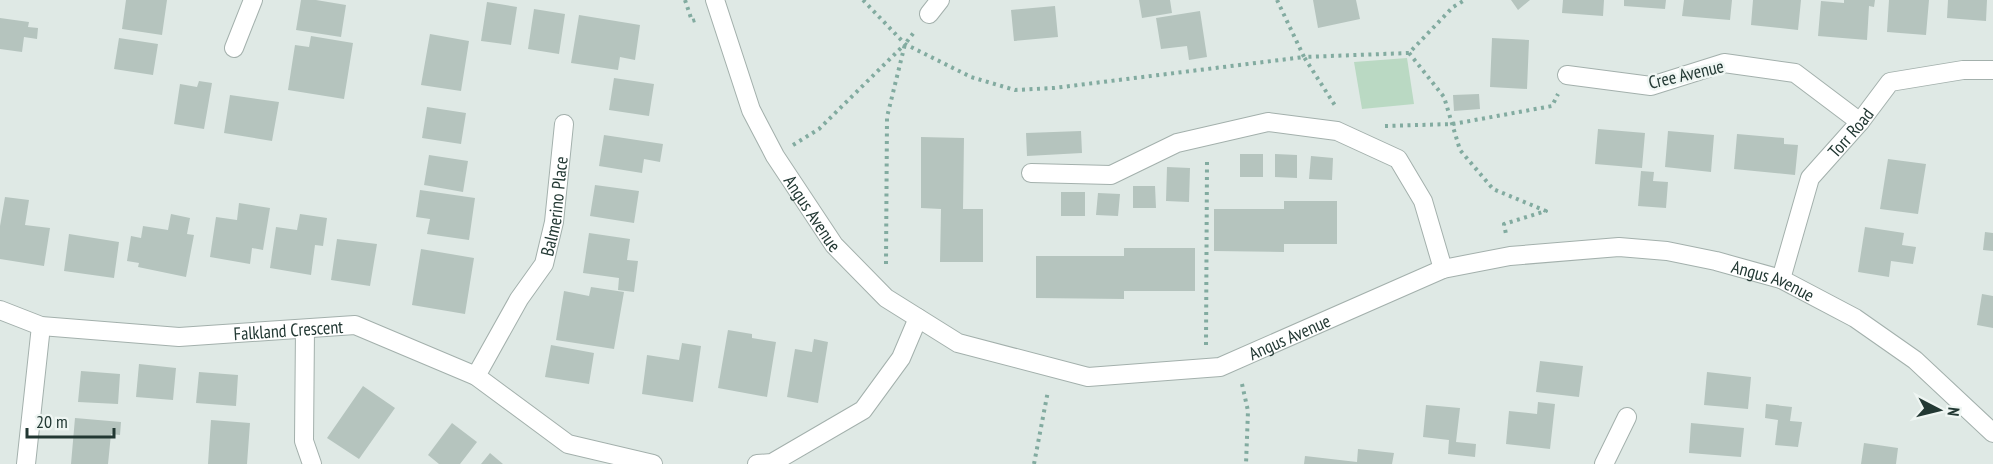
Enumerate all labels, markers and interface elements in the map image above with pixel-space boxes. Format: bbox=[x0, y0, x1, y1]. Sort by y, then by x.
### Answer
street label: Cree Avenue bbox=[1646, 54, 1726, 94]
street label: Torr Road bbox=[1823, 103, 1878, 162]
street label: Balmerino Place bbox=[535, 155, 572, 258]
street label: Angus Avenue bbox=[779, 170, 846, 257]
street label: Angus Avenue bbox=[1729, 254, 1819, 306]
street label: Angus Avenue bbox=[1245, 309, 1334, 365]
street label: Falkland Crescent bbox=[233, 314, 344, 345]
north arrow bbox=[1909, 380, 1969, 440]
scale bar bbox=[27, 401, 114, 439]
text: N bbox=[1943, 406, 1964, 417]
text: 20 m bbox=[36, 410, 68, 433]

